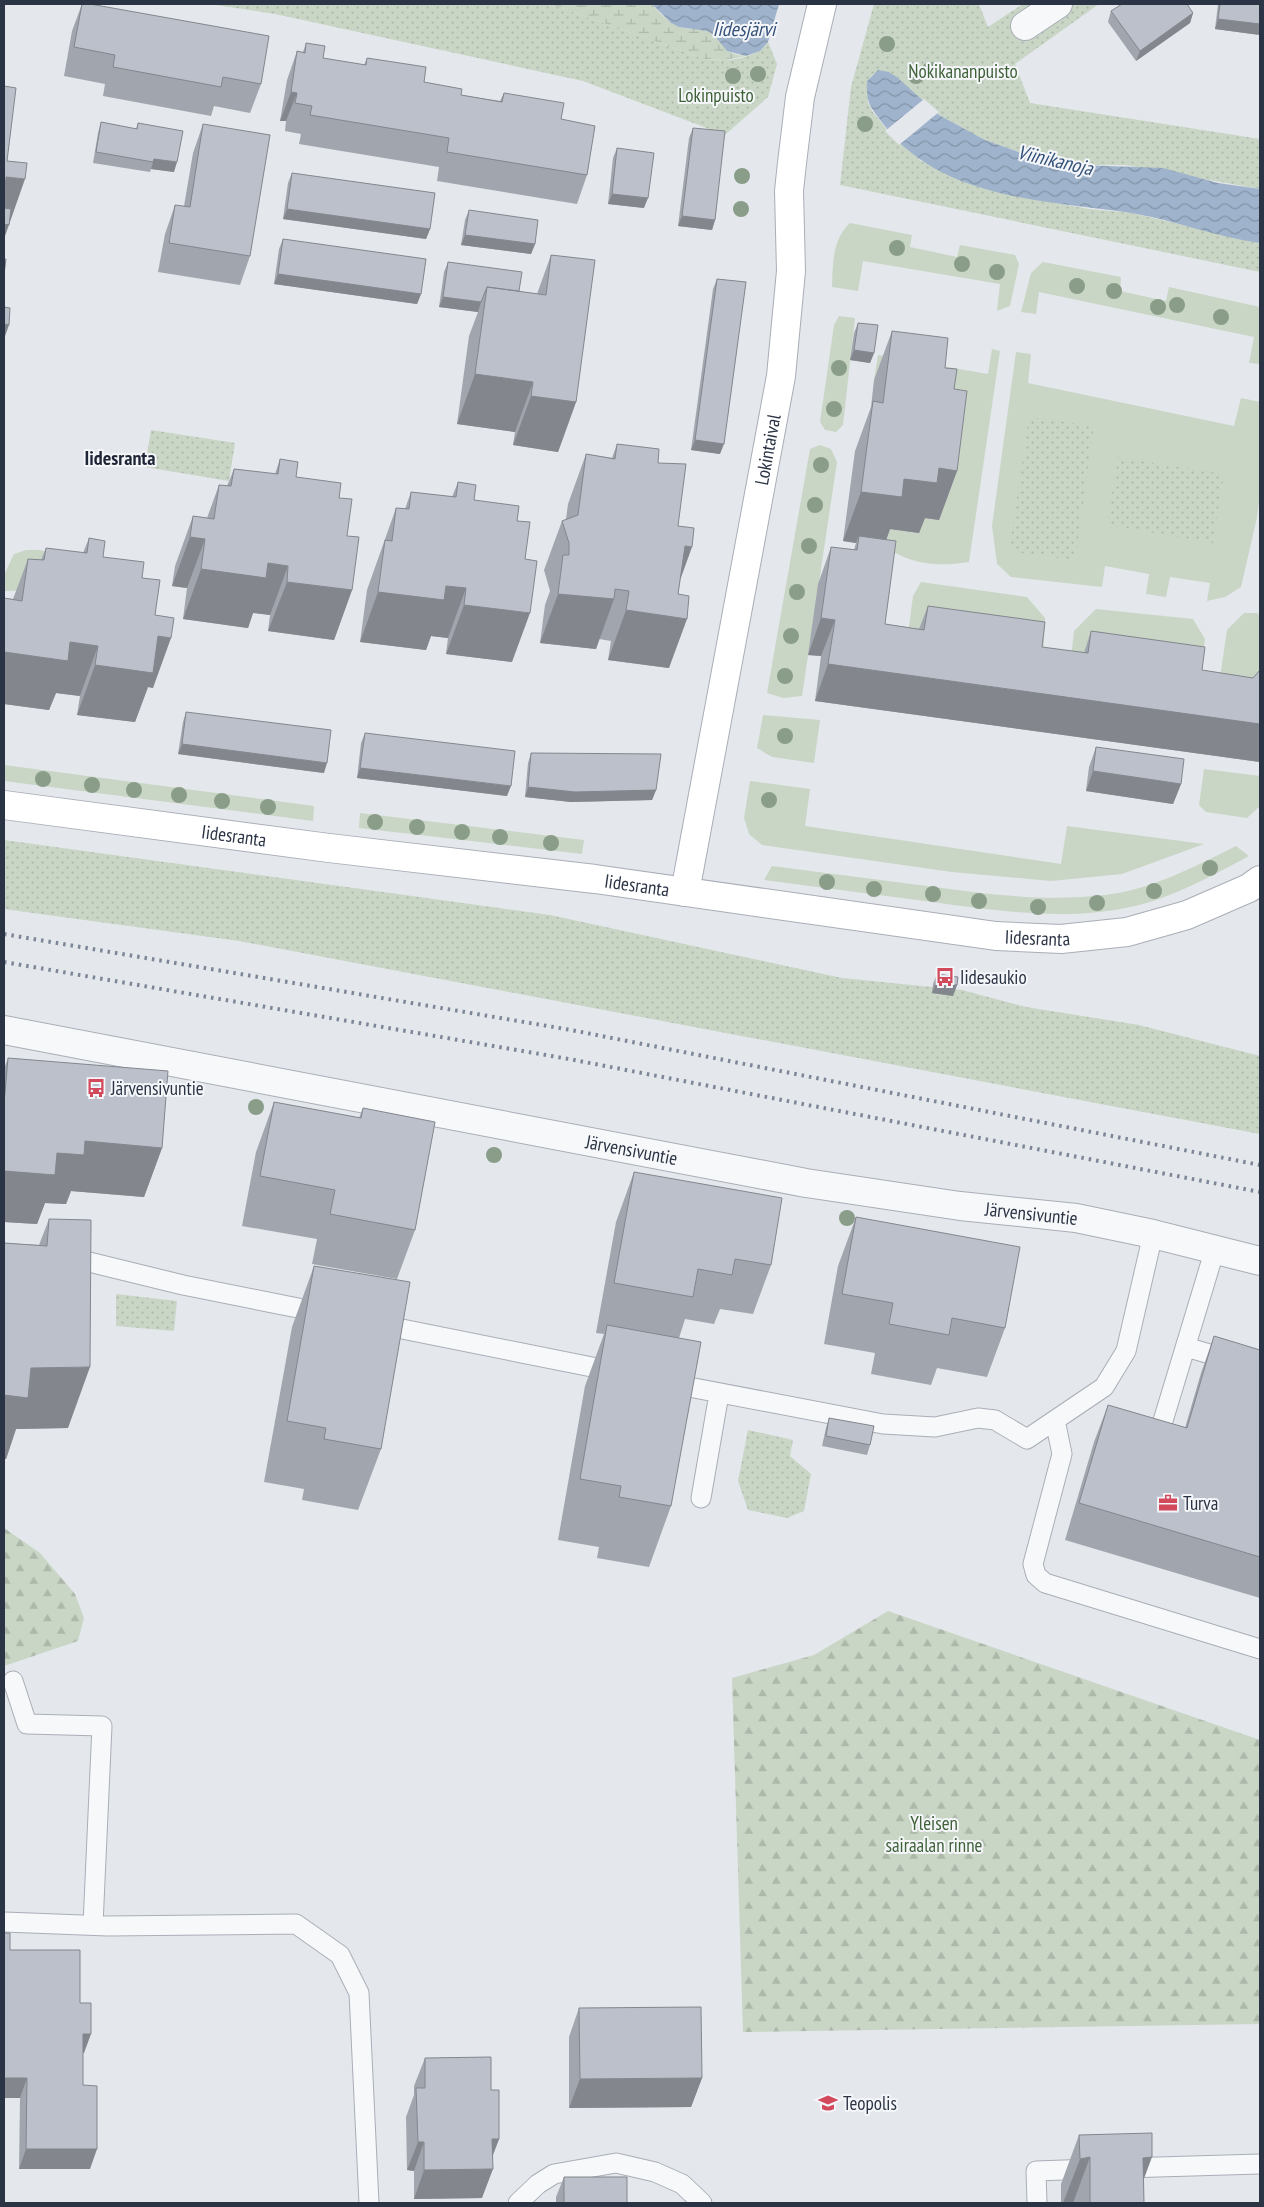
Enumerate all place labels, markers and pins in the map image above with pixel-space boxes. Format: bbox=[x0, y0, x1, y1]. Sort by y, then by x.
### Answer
place label: Iidesaukio bbox=[960, 965, 1027, 989]
bus stop icon: Iidesaukio bbox=[934, 966, 956, 988]
place label: Järvensivuntie bbox=[110, 1076, 204, 1100]
bus stop icon: Järvensivuntie bbox=[85, 1077, 107, 1099]
place label: Turva bbox=[1183, 1491, 1218, 1515]
office icon: Turva bbox=[1157, 1492, 1179, 1514]
place label: Teopolis bbox=[843, 2091, 897, 2115]
school or university icon: Teopolis bbox=[817, 2092, 839, 2114]

